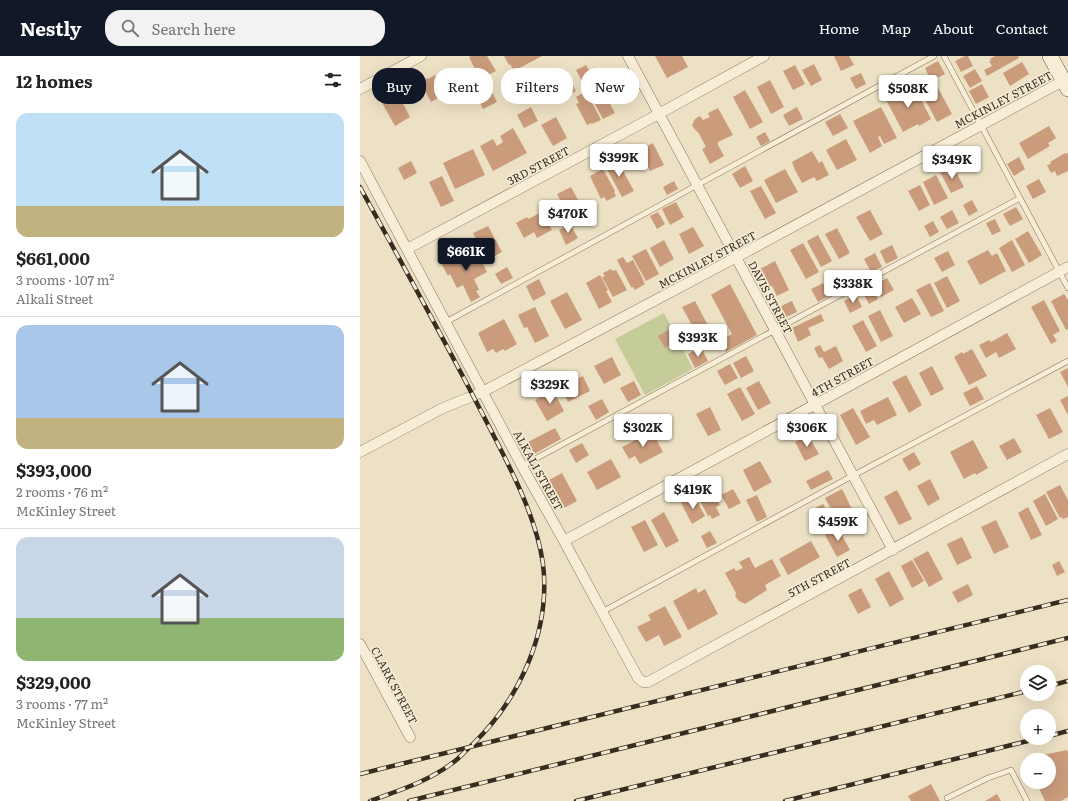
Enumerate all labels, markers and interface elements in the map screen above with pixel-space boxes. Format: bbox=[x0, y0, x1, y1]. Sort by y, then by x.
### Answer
search box bbox=[105, 10, 385, 46]
text: Nestly bbox=[20, 14, 81, 42]
icon: search bbox=[119, 17, 141, 39]
text: Search here bbox=[151, 17, 236, 40]
text: Home bbox=[819, 18, 859, 38]
text: Map bbox=[881, 18, 911, 38]
text: About bbox=[933, 18, 974, 38]
text: Contact bbox=[996, 18, 1048, 38]
street label: MCKINLEY STREET bbox=[951, 66, 1055, 132]
text: 12 homes bbox=[16, 68, 92, 93]
chip: Buy bbox=[372, 68, 426, 104]
chip: Rent bbox=[434, 68, 493, 104]
chip: Filters bbox=[501, 68, 573, 104]
chip: New bbox=[581, 68, 639, 104]
icon: filters bbox=[322, 69, 344, 91]
pin: $508K bbox=[880, 75, 936, 109]
text: $508K bbox=[888, 78, 928, 97]
icon: home bbox=[144, 139, 216, 211]
street label: 3RD STREET bbox=[504, 142, 572, 188]
pin: $399K bbox=[591, 144, 647, 178]
pin: $349K bbox=[924, 146, 980, 180]
text: $399K bbox=[599, 147, 639, 166]
text: $349K bbox=[932, 149, 972, 168]
pin: $470K bbox=[540, 200, 596, 234]
text: $470K bbox=[548, 203, 588, 222]
street label: MCKINLEY STREET bbox=[655, 226, 759, 292]
pin: $661K bbox=[438, 238, 494, 272]
text: $661K bbox=[447, 241, 485, 260]
text: $661,000 bbox=[16, 245, 90, 270]
street label: DAVIS STREET bbox=[745, 258, 797, 336]
text: 3 rooms · 107 m² bbox=[16, 270, 114, 289]
pin: $338K bbox=[825, 270, 881, 304]
text: $338K bbox=[833, 273, 873, 292]
text: Alkali Street bbox=[16, 289, 93, 308]
pin: $393K bbox=[670, 324, 726, 358]
text: $393K bbox=[678, 327, 718, 346]
icon: home bbox=[144, 351, 216, 423]
street label: 4TH STREET bbox=[808, 352, 876, 400]
pin: $329K bbox=[522, 371, 578, 405]
text: $329K bbox=[530, 374, 570, 393]
pin: $302K bbox=[615, 414, 671, 448]
pin: $306K bbox=[779, 414, 835, 448]
text: $302K bbox=[623, 417, 663, 436]
text: $306K bbox=[787, 417, 827, 436]
street label: ALKALI STREET bbox=[510, 427, 568, 513]
text: $393,000 bbox=[16, 457, 92, 482]
pin: $419K bbox=[665, 476, 721, 510]
text: $419K bbox=[674, 479, 712, 498]
text: 2 rooms · 76 m² bbox=[16, 482, 108, 501]
text: McKinley Street bbox=[16, 501, 116, 520]
pin: $459K bbox=[810, 508, 866, 542]
text: $459K bbox=[818, 511, 858, 530]
street label: 5TH STREET bbox=[785, 554, 853, 600]
icon: home bbox=[144, 563, 216, 635]
street label: CLARK STREET bbox=[368, 643, 422, 727]
map controls bbox=[1020, 665, 1056, 789]
button: layers bbox=[1020, 665, 1056, 701]
text: $329,000 bbox=[16, 669, 91, 694]
text: 3 rooms · 77 m² bbox=[16, 694, 108, 713]
button: + bbox=[1020, 709, 1056, 745]
text: McKinley Street bbox=[16, 713, 116, 732]
button: − bbox=[1020, 753, 1056, 789]

